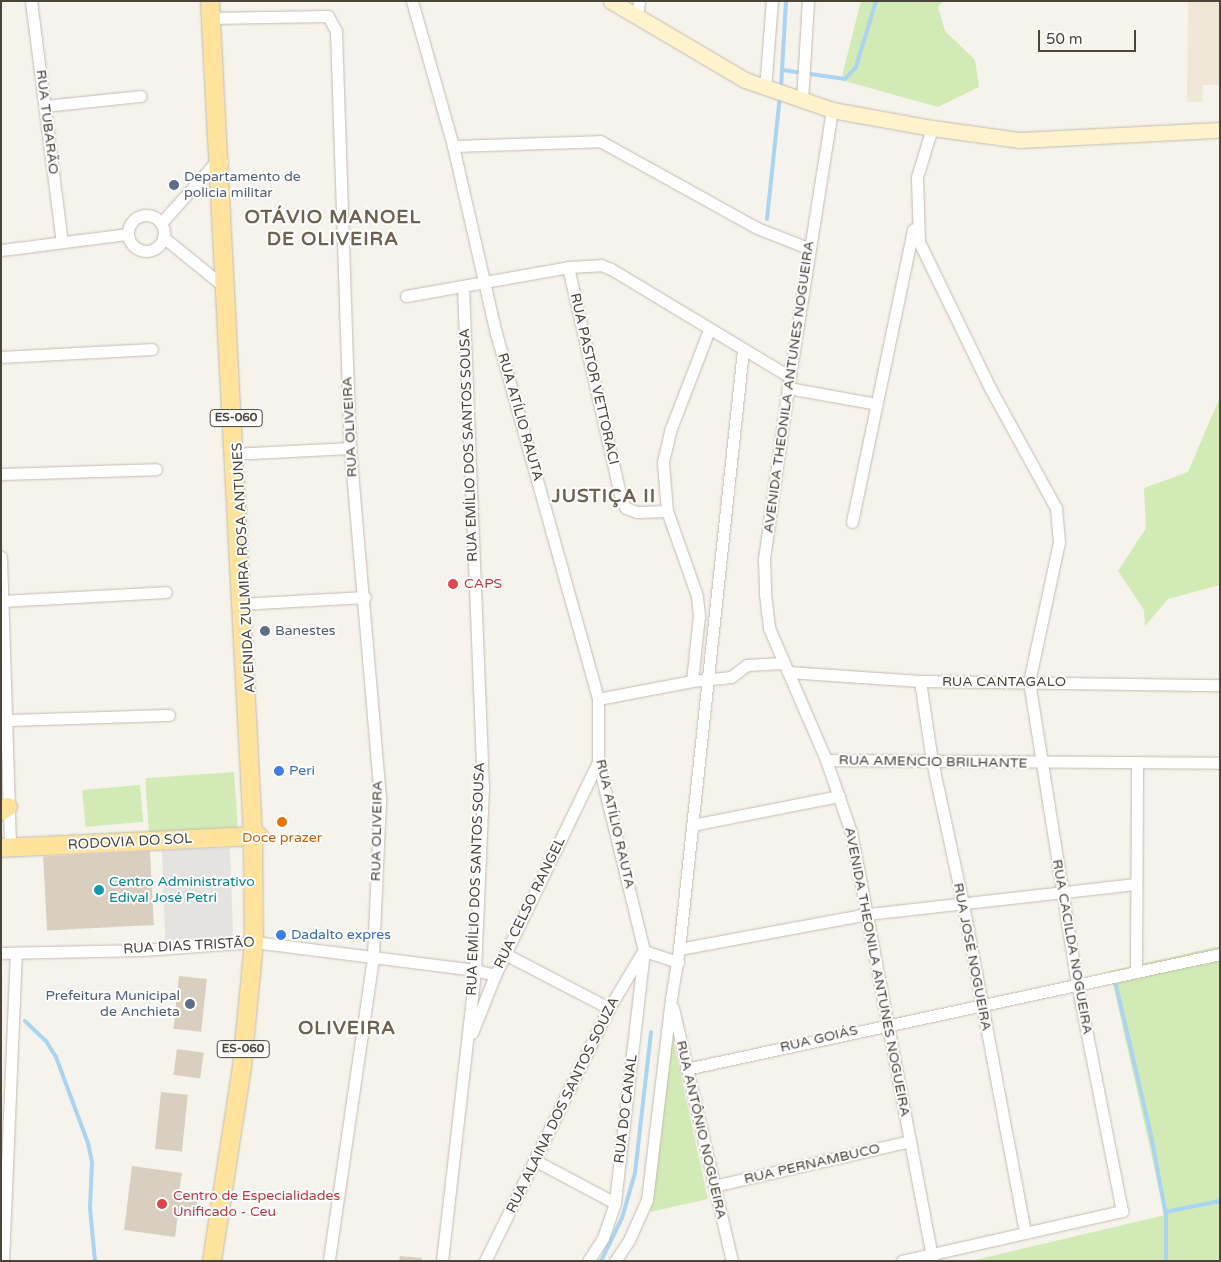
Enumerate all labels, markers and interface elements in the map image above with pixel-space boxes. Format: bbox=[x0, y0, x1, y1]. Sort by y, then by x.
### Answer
scale bar bbox=[1041, 20, 1138, 52]
text: 50 m bbox=[1046, 30, 1083, 48]
street label: RUA TUBARÃO bbox=[32, 69, 62, 175]
place label: Departamento de policia militar bbox=[184, 169, 301, 202]
marker: Departamento de policia militar bbox=[168, 179, 180, 191]
district label: OTÁVIO MANOEL DE OLIVEIRA bbox=[243, 207, 423, 251]
street label: AVENIDA THEONILA ANTUNES NOGUEIRA bbox=[760, 240, 818, 534]
street label: RUA PASTOR VETTORACI bbox=[566, 292, 622, 466]
street label: RUA EMÍLIO DOS SANTOS SOUSA bbox=[457, 328, 481, 562]
street label: RUA ATÍLIO RAUTA bbox=[494, 351, 546, 483]
street label: RUA OLIVEIRA bbox=[339, 376, 361, 478]
road number: ES-060 bbox=[208, 408, 264, 428]
street label: AVENIDA ZULMIRA ROSA ANTUNES bbox=[229, 442, 259, 694]
district label: JUSTIÇA II bbox=[551, 486, 657, 508]
place label: CAPS bbox=[464, 576, 502, 592]
marker: CAPS bbox=[446, 577, 460, 591]
place label: Banestes bbox=[275, 623, 336, 639]
marker: Banestes bbox=[259, 625, 271, 637]
street label: RUA CANTAGALO bbox=[942, 674, 1066, 690]
street label: RUA AMENCIO BRILHANTE bbox=[839, 752, 1027, 772]
street label: RUA ATÍLIO RAUTA bbox=[592, 758, 638, 890]
street label: RUA EMÍLIO DOS SANTOS SOUSA bbox=[464, 762, 488, 996]
place label: Peri bbox=[289, 763, 315, 779]
marker: Peri bbox=[273, 765, 285, 777]
street label: RUA OLIVEIRA bbox=[368, 780, 386, 882]
marker: Doce prazer bbox=[276, 816, 288, 828]
street label: AVENIDA THEONILA ANTUNES NOGUEIRA bbox=[841, 826, 913, 1118]
street label: RODOVIA DO SOL bbox=[67, 830, 193, 854]
place label: Doce prazer bbox=[242, 830, 322, 846]
street label: RUA CELSO RANGEL bbox=[491, 835, 569, 971]
street label: RUA CACILDA NOGUEIRA bbox=[1048, 858, 1096, 1036]
place label: Centro Administrativo Edival José Petri bbox=[109, 874, 255, 906]
street label: RUA JOSÉ NOGUEIRA bbox=[949, 881, 995, 1033]
marker: Centro Administrativo Edival José Petri bbox=[93, 884, 105, 896]
place label: Dadalto expres bbox=[291, 927, 391, 943]
marker: Dadalto expres bbox=[275, 929, 287, 941]
street label: RUA DIAS TRISTÃO bbox=[123, 934, 255, 958]
place label: Prefeitura Municipal de Anchieta bbox=[46, 988, 180, 1020]
street label: RUA ALAINA DOS SANTOS SOUZA bbox=[503, 994, 623, 1216]
marker: Prefeitura Municipal de Anchieta bbox=[184, 998, 196, 1010]
district label: OLIVEIRA bbox=[297, 1018, 397, 1040]
street label: RUA GOIÁS bbox=[778, 1022, 860, 1056]
street label: RUA ANTÔNIO NOGUEIRA bbox=[672, 1039, 730, 1221]
road number: ES-060 bbox=[216, 1040, 270, 1058]
street label: RUA DO CANAL bbox=[611, 1053, 641, 1165]
street label: RUA PERNAMBUCO bbox=[742, 1140, 882, 1188]
place label: Centro de Especialidades Unificado - Ceu bbox=[173, 1188, 340, 1220]
marker: Centro de Especialidades Unificado - Ceu bbox=[155, 1197, 169, 1211]

